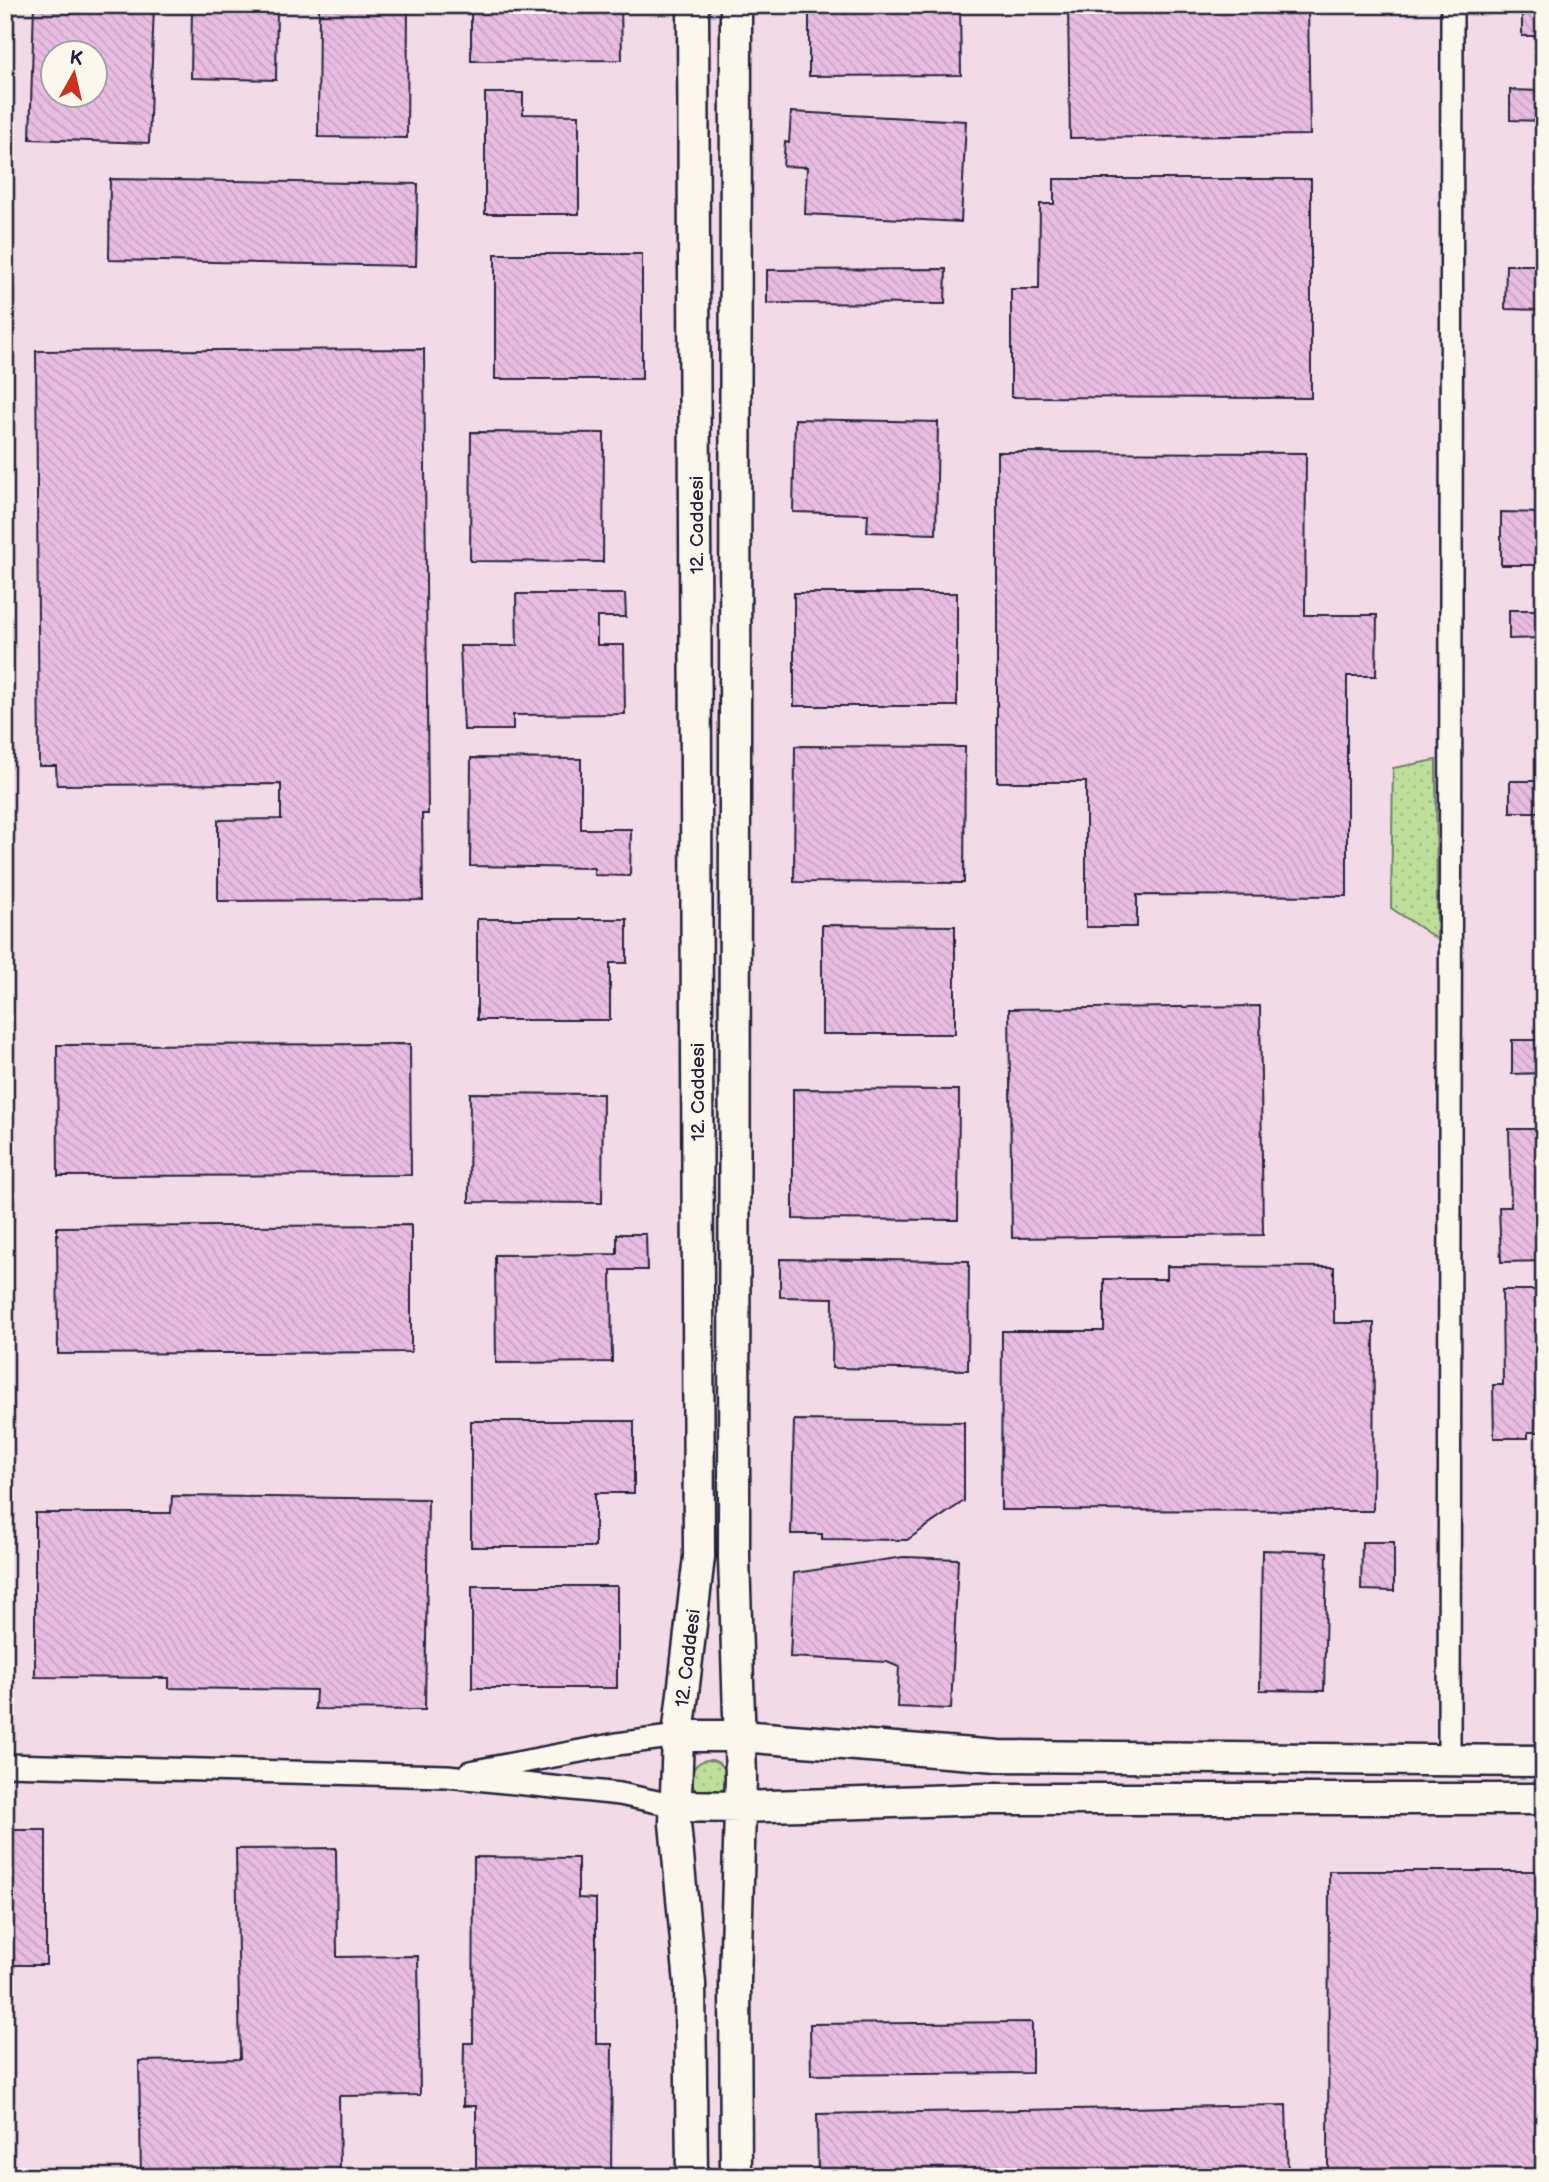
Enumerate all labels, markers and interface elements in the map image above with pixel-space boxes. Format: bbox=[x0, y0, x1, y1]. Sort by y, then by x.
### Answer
north arrow bbox=[38, 38, 108, 108]
text: K bbox=[68, 46, 84, 71]
street label: 12. Caddesi bbox=[686, 476, 709, 574]
street label: 12. Caddesi bbox=[687, 1043, 710, 1141]
street label: 12. Caddesi bbox=[671, 1608, 706, 1708]

